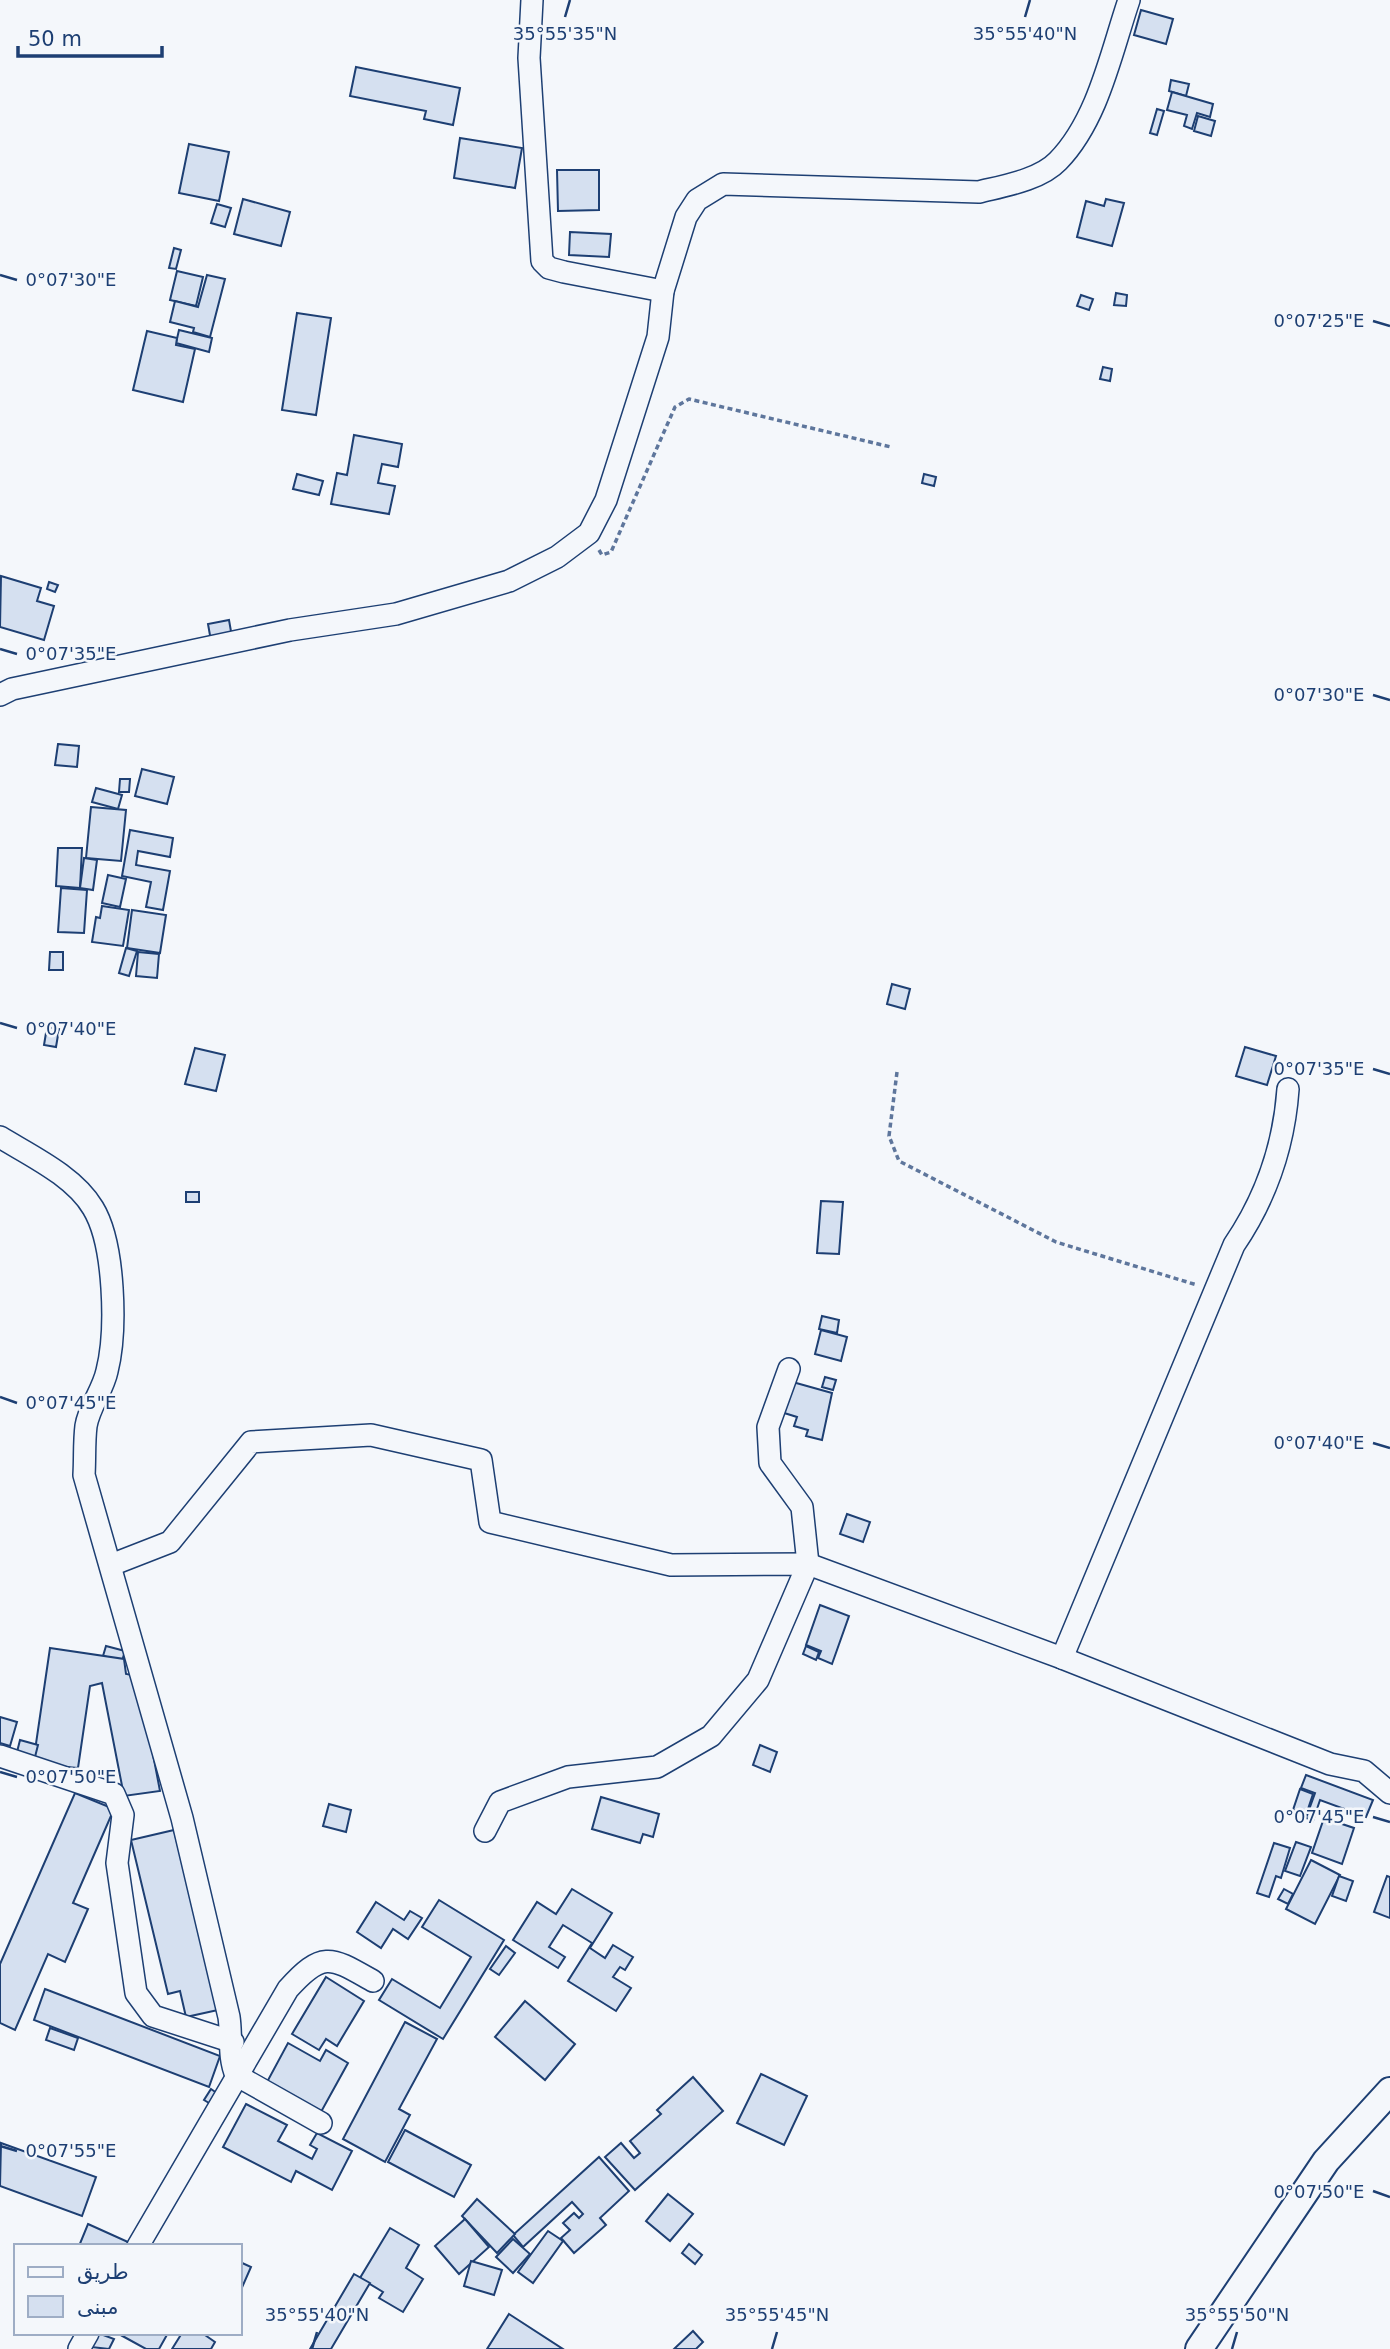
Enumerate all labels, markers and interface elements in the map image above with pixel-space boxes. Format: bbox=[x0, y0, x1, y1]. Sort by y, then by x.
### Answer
scale bar bbox=[18, 14, 161, 58]
text: 35°55'35"N bbox=[513, 23, 617, 44]
text: 35°55'40"N bbox=[973, 23, 1077, 44]
text: 50 m bbox=[28, 27, 82, 51]
text: 0°07'30"E bbox=[26, 269, 116, 290]
text: 0°07'25"E bbox=[1274, 310, 1364, 331]
text: 0°07'35"E bbox=[26, 643, 116, 664]
text: 0°07'30"E bbox=[1274, 684, 1364, 705]
text: 0°07'40"E bbox=[26, 1018, 116, 1039]
text: 0°07'35"E bbox=[1274, 1058, 1364, 1079]
text: 0°07'45"E bbox=[26, 1392, 116, 1413]
text: 0°07'40"E bbox=[1274, 1432, 1364, 1453]
text: 0°07'50"E bbox=[26, 1766, 116, 1787]
text: 0°07'45"E bbox=[1274, 1806, 1364, 1827]
text: 0°07'55"E bbox=[26, 2140, 116, 2161]
text: 0°07'50"E bbox=[1274, 2181, 1364, 2202]
legend bbox=[14, 2244, 242, 2335]
text: طريق bbox=[77, 2260, 129, 2284]
text: مبنى bbox=[77, 2295, 118, 2319]
text: 35°55'40"N bbox=[265, 2304, 369, 2325]
text: 35°55'45"N bbox=[725, 2304, 829, 2325]
text: 35°55'50"N bbox=[1185, 2304, 1289, 2325]

